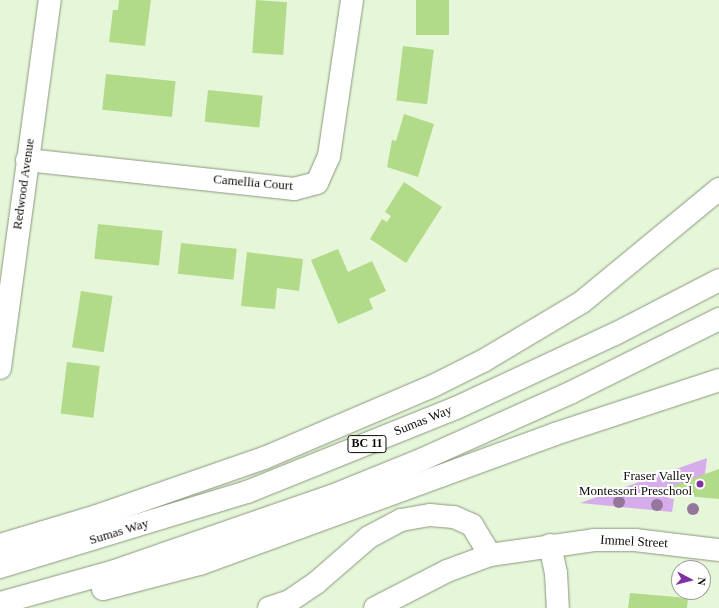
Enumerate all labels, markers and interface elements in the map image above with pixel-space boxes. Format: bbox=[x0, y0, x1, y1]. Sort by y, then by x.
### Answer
street label: Redwood Avenue bbox=[10, 137, 38, 231]
street label: Camellia Court bbox=[213, 172, 293, 194]
street label: Sumas Way bbox=[392, 402, 454, 440]
road number: BC 11 bbox=[347, 434, 387, 454]
place label: Fraser Valley Montessori Preschool bbox=[579, 469, 692, 500]
marker: Fraser Valley Montessori Preschool bbox=[695, 479, 705, 489]
street label: Sumas Way bbox=[87, 516, 151, 548]
street label: Immel Street bbox=[600, 532, 668, 552]
north arrow bbox=[671, 560, 711, 600]
text: N bbox=[695, 577, 708, 586]

